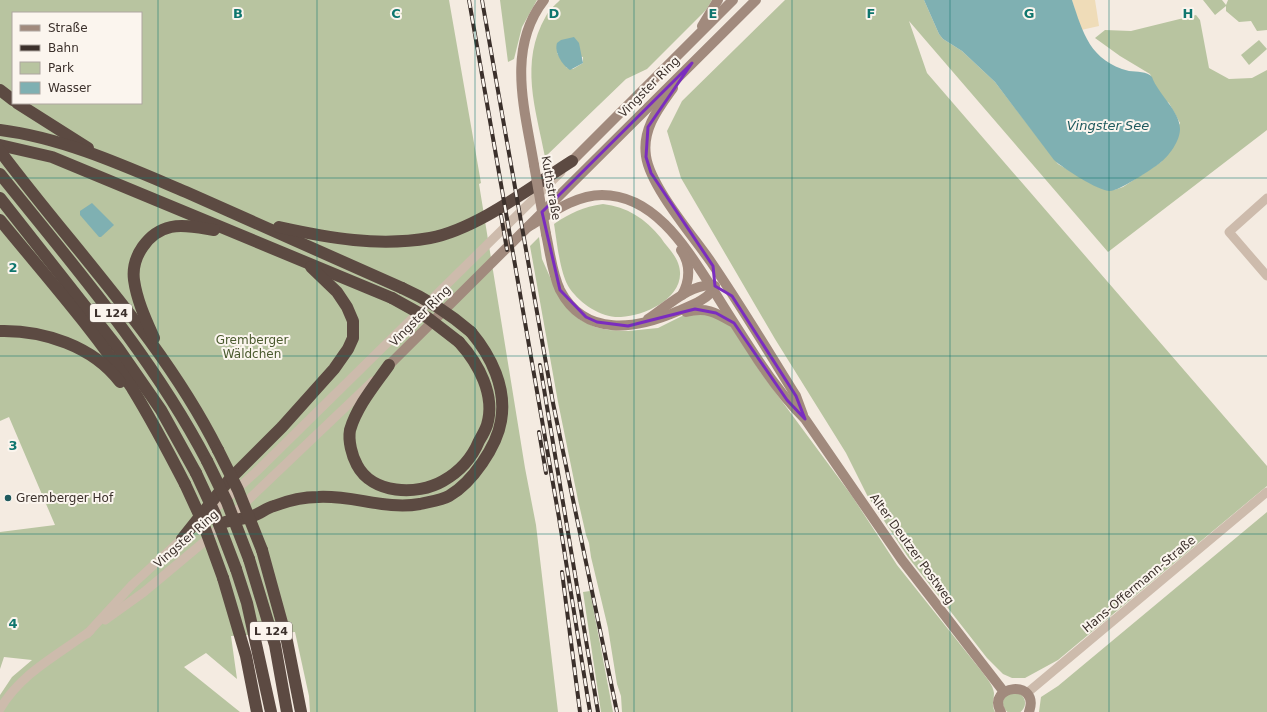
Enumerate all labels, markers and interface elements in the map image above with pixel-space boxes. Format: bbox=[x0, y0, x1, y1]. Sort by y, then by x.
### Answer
text: B bbox=[233, 6, 243, 21]
text: C bbox=[391, 6, 401, 21]
text: D bbox=[549, 6, 560, 21]
text: E bbox=[709, 6, 717, 21]
text: F bbox=[867, 6, 875, 21]
text: G bbox=[1024, 6, 1034, 21]
text: H bbox=[1183, 6, 1193, 21]
legend bbox=[12, 12, 142, 104]
text: Straße bbox=[48, 21, 88, 35]
text: Bahn bbox=[48, 41, 79, 55]
street label: Vingster Ring bbox=[616, 54, 682, 120]
text: Park bbox=[48, 61, 74, 75]
text: Wasser bbox=[48, 81, 91, 95]
water label: Vingster See bbox=[1067, 118, 1149, 133]
street label: Kuthstraße bbox=[538, 155, 564, 221]
text: 2 bbox=[8, 260, 18, 275]
street label: Vingster Ring bbox=[387, 283, 453, 349]
road number: L 124 bbox=[90, 304, 132, 322]
park label: Gremberger Wäldchen bbox=[216, 333, 288, 361]
text: 3 bbox=[8, 438, 18, 453]
place label: Gremberger Hof bbox=[16, 491, 114, 505]
street label: Alter Deutzer Postweg bbox=[867, 491, 957, 607]
marker: Gremberger Hof bbox=[3, 493, 13, 503]
street label: Vingster Ring bbox=[151, 507, 221, 571]
street label: Hans-Offermann-Straße bbox=[1080, 533, 1198, 635]
text: 4 bbox=[8, 616, 18, 631]
road number: L 124 bbox=[250, 622, 292, 640]

